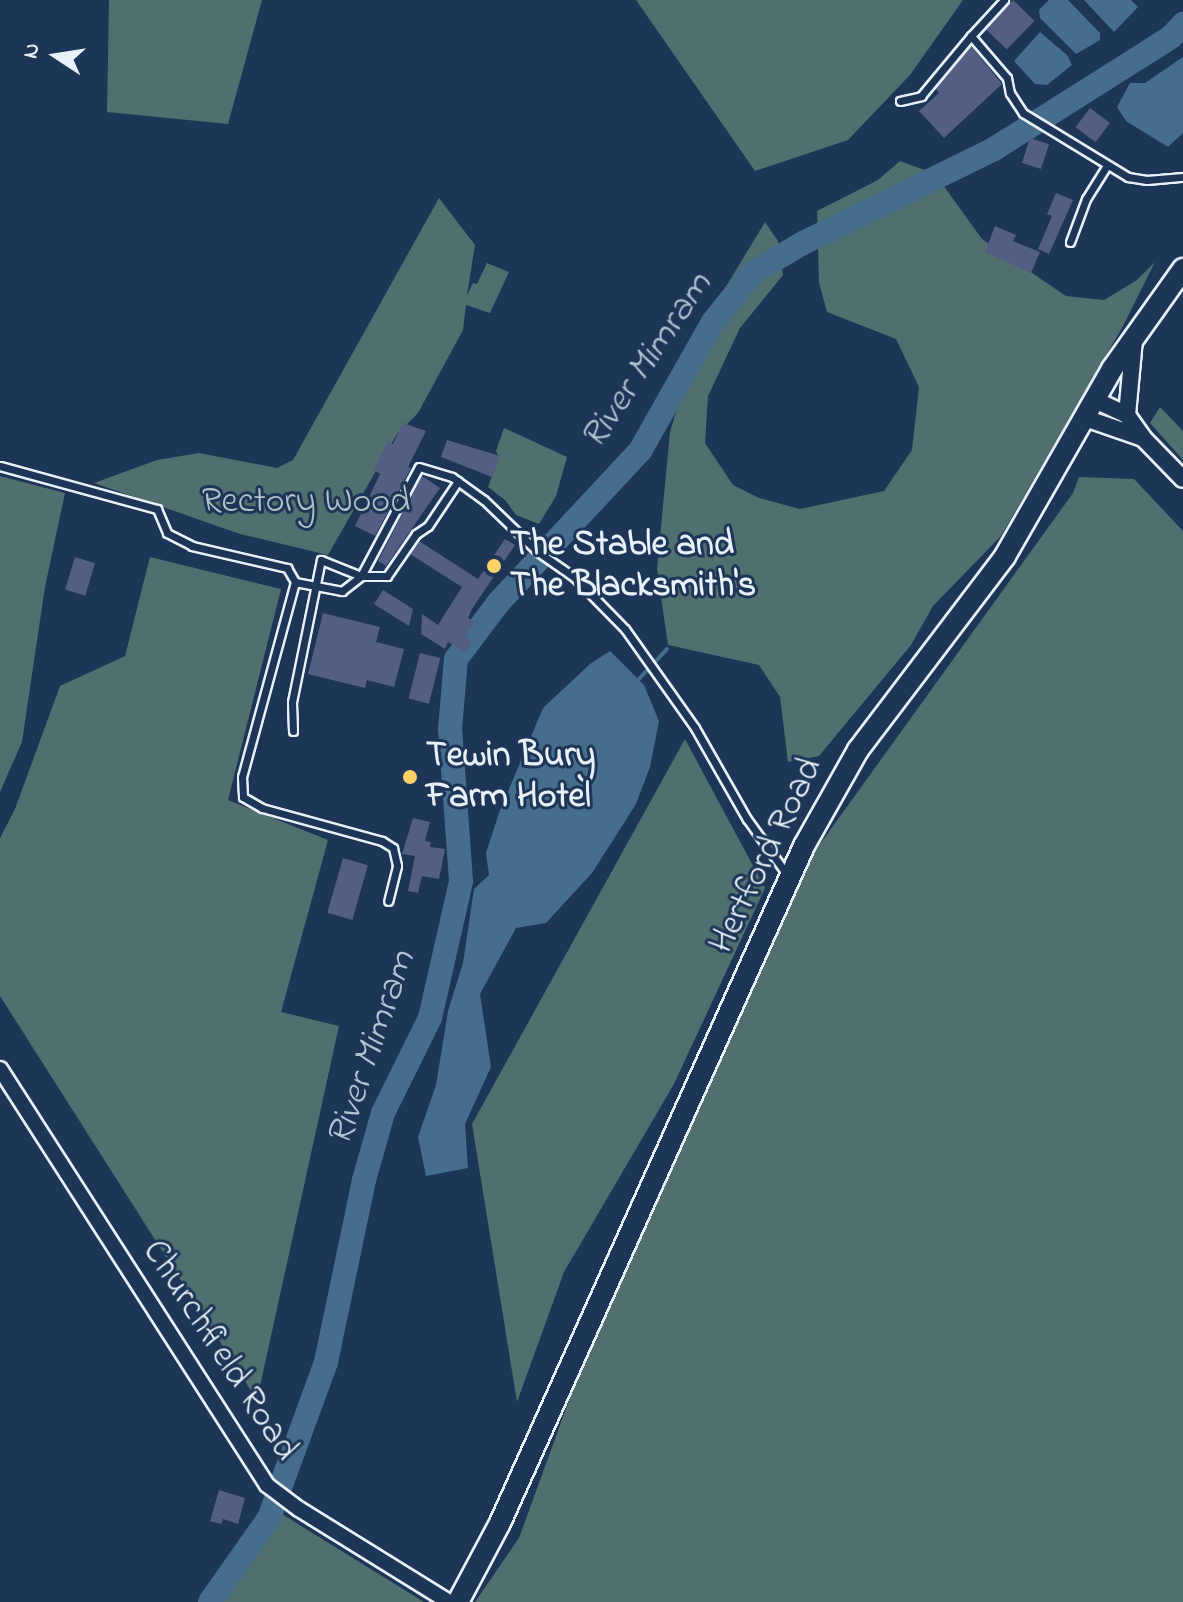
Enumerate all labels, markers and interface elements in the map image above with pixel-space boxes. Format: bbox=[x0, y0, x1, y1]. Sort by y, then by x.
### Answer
north arrow bbox=[16, 16, 96, 96]
text: N bbox=[15, 40, 50, 62]
water label: River Mimram bbox=[572, 265, 724, 459]
park label: Rectory Wood bbox=[202, 481, 410, 525]
place label: The Stable and The Blacksmith's bbox=[510, 523, 756, 608]
marker: The Stable and The Blacksmith's bbox=[485, 557, 503, 575]
place label: Tewin Bury Farm Hotel bbox=[426, 734, 595, 819]
street label: Hertford Road bbox=[701, 751, 833, 961]
marker: Tewin Bury Farm Hotel bbox=[401, 768, 419, 786]
water label: River Mimram bbox=[318, 946, 428, 1152]
street label: Churchfield Road bbox=[132, 1233, 306, 1469]

